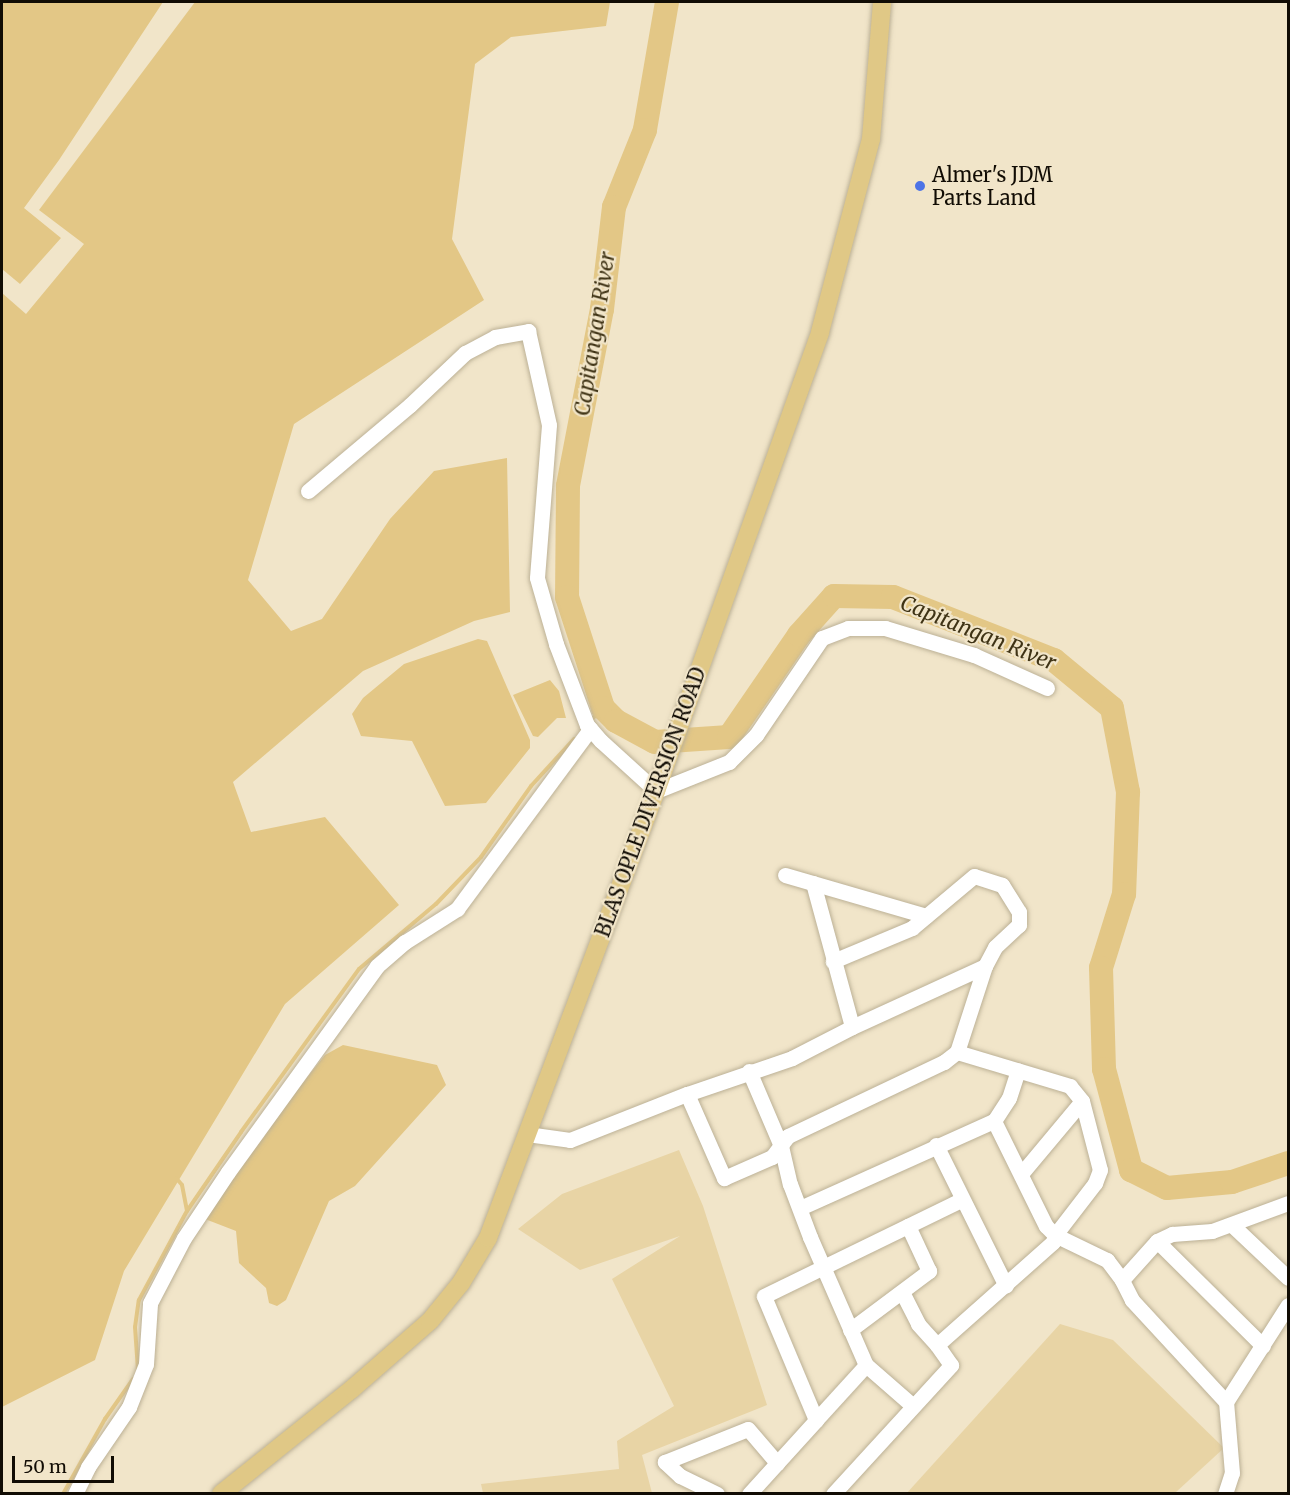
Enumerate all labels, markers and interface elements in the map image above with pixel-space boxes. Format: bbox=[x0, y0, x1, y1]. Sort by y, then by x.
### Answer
place label: Almer's JDM Parts Land bbox=[932, 162, 1053, 209]
marker: Almer's JDM Parts Land bbox=[913, 179, 927, 193]
water label: Capitangan River bbox=[570, 250, 620, 418]
water label: Capitangan River bbox=[896, 590, 1060, 676]
street label: BLAS OPLE DIVERSION ROAD bbox=[590, 664, 710, 940]
scale bar bbox=[15, 1444, 117, 1482]
text: 50 m bbox=[23, 1455, 67, 1478]

